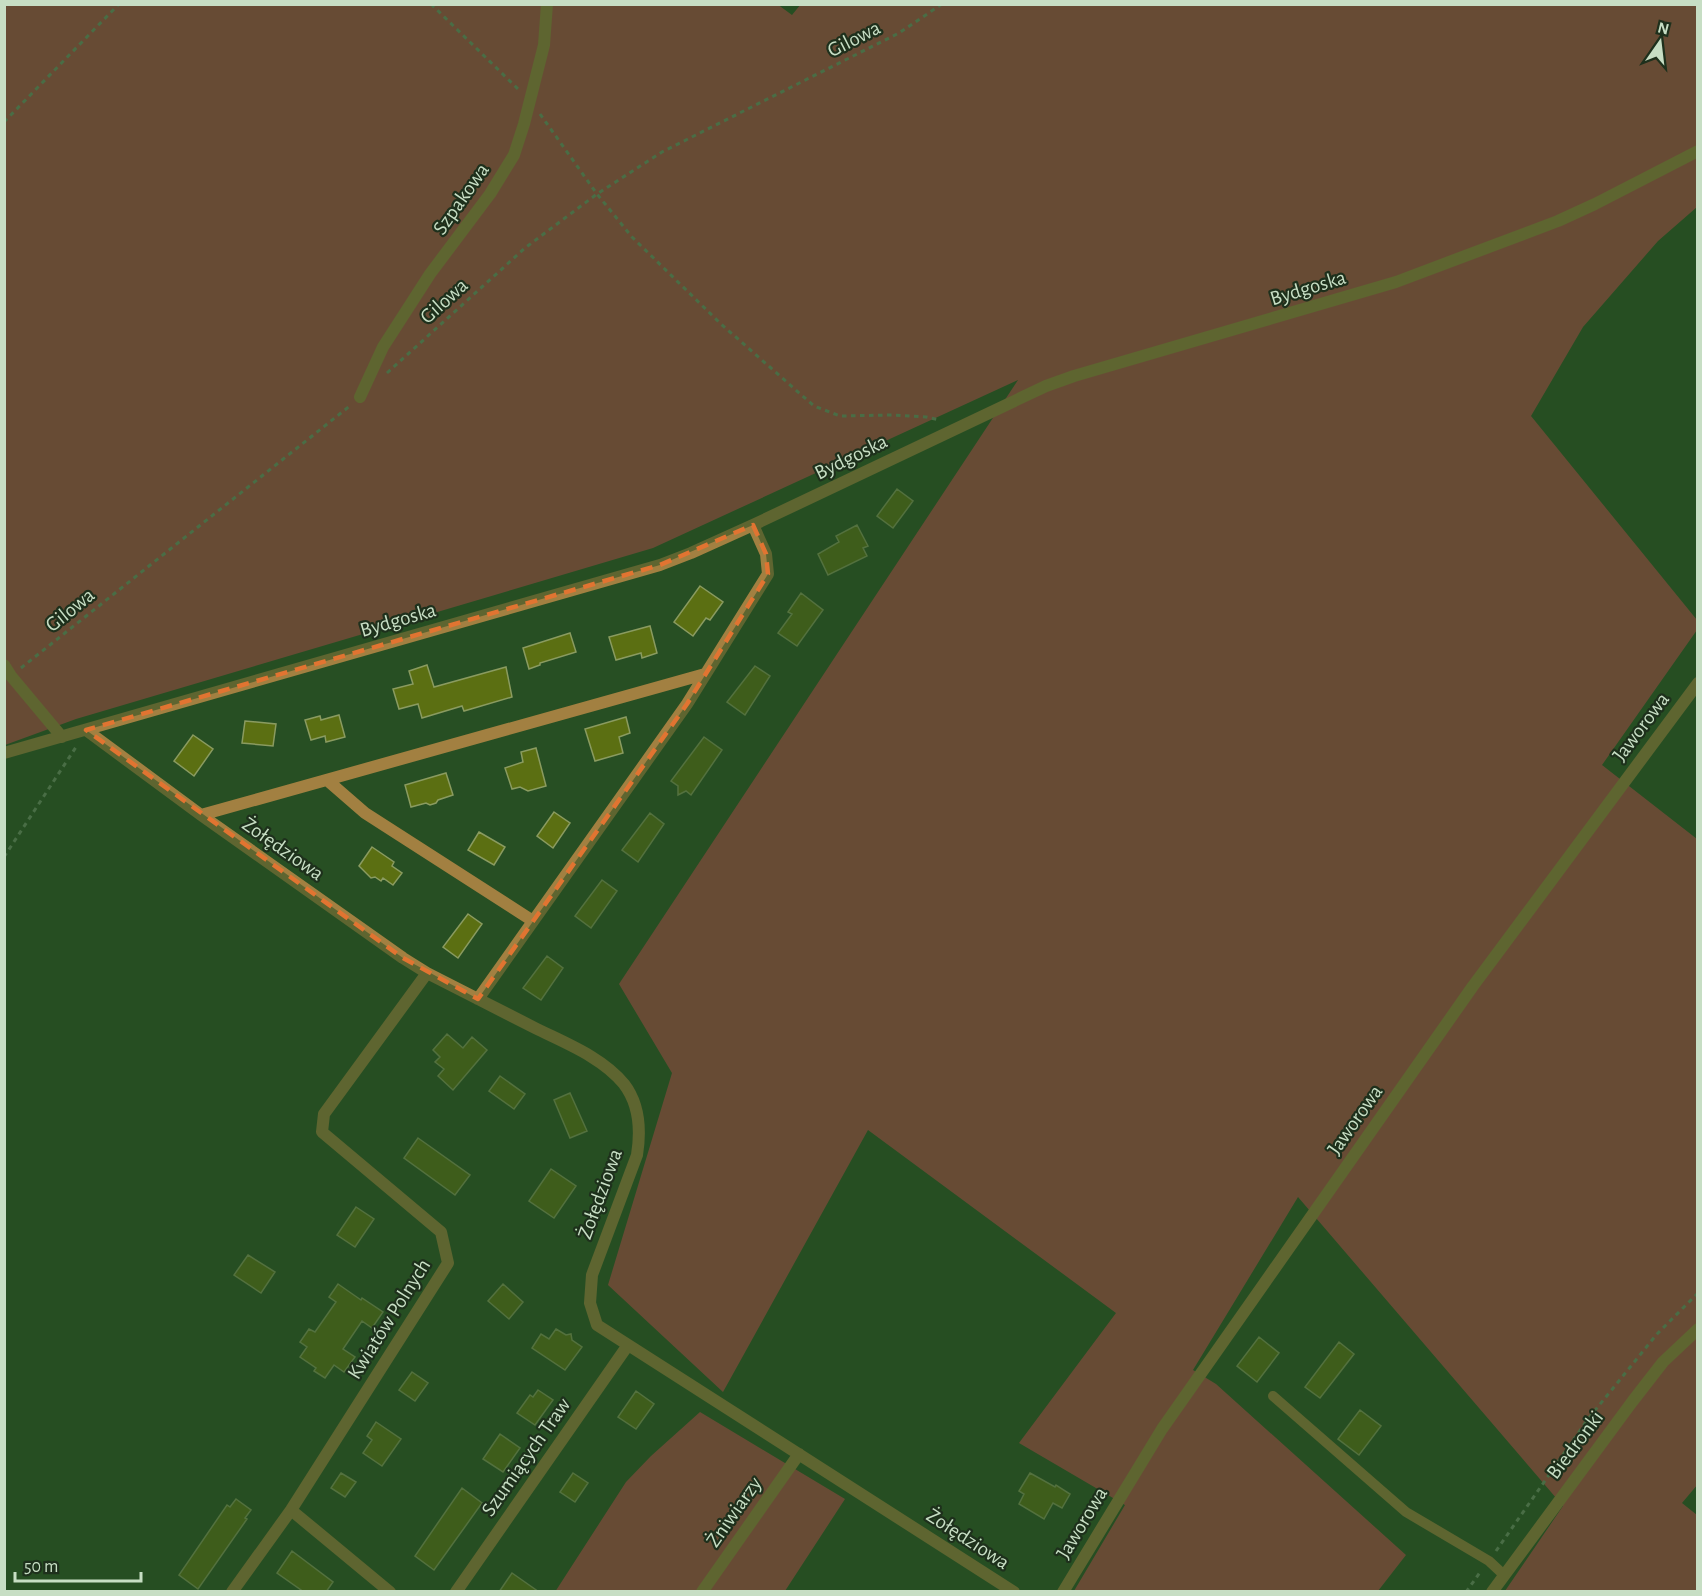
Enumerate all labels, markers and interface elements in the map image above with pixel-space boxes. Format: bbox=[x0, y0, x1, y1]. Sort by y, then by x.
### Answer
north arrow bbox=[1630, 12, 1690, 72]
street label: Gilowa bbox=[824, 17, 884, 61]
text: N bbox=[1656, 19, 1671, 38]
street label: Szpakowa bbox=[429, 159, 493, 238]
street label: Bydgoska bbox=[1268, 266, 1349, 309]
street label: Gilowa bbox=[416, 274, 472, 328]
street label: Bydgoska bbox=[811, 430, 891, 484]
street label: Gilowa bbox=[41, 584, 99, 636]
street label: Bydgoska bbox=[358, 599, 439, 641]
street label: Jaworowa bbox=[1609, 689, 1674, 765]
street label: Żołędziowa bbox=[238, 813, 328, 885]
street label: Jaworowa bbox=[1324, 1081, 1387, 1159]
street label: Żołędziowa bbox=[573, 1146, 626, 1242]
street label: Kwiatów Polnych bbox=[344, 1255, 434, 1383]
street label: Szumiących Traw bbox=[478, 1394, 574, 1520]
street label: Biedronki bbox=[1543, 1407, 1607, 1483]
street label: Żniwiarzy bbox=[702, 1473, 766, 1551]
street label: Jaworowa bbox=[1052, 1483, 1112, 1563]
street label: Żołędziowa bbox=[923, 1504, 1014, 1574]
scale bar bbox=[15, 1545, 141, 1583]
text: 50 m bbox=[24, 1558, 58, 1576]

